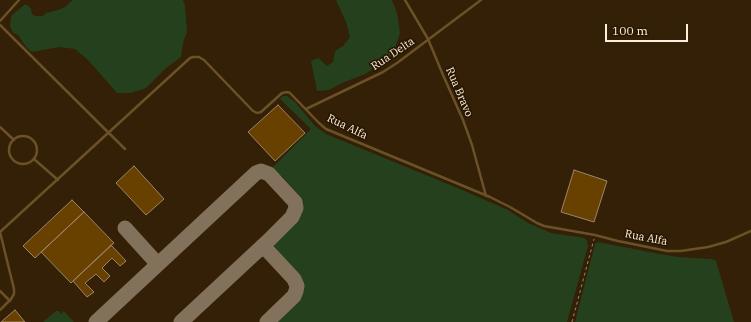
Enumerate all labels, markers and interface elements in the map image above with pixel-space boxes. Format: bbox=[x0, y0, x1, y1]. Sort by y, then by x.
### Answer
scale bar bbox=[607, 16, 690, 42]
text: 100 m bbox=[612, 23, 648, 38]
street label: Rua Delta bbox=[369, 35, 417, 73]
street label: Rua Bravo bbox=[443, 65, 475, 119]
street label: Rua Alfa bbox=[325, 112, 369, 142]
street label: Rua Alfa bbox=[624, 227, 668, 249]

